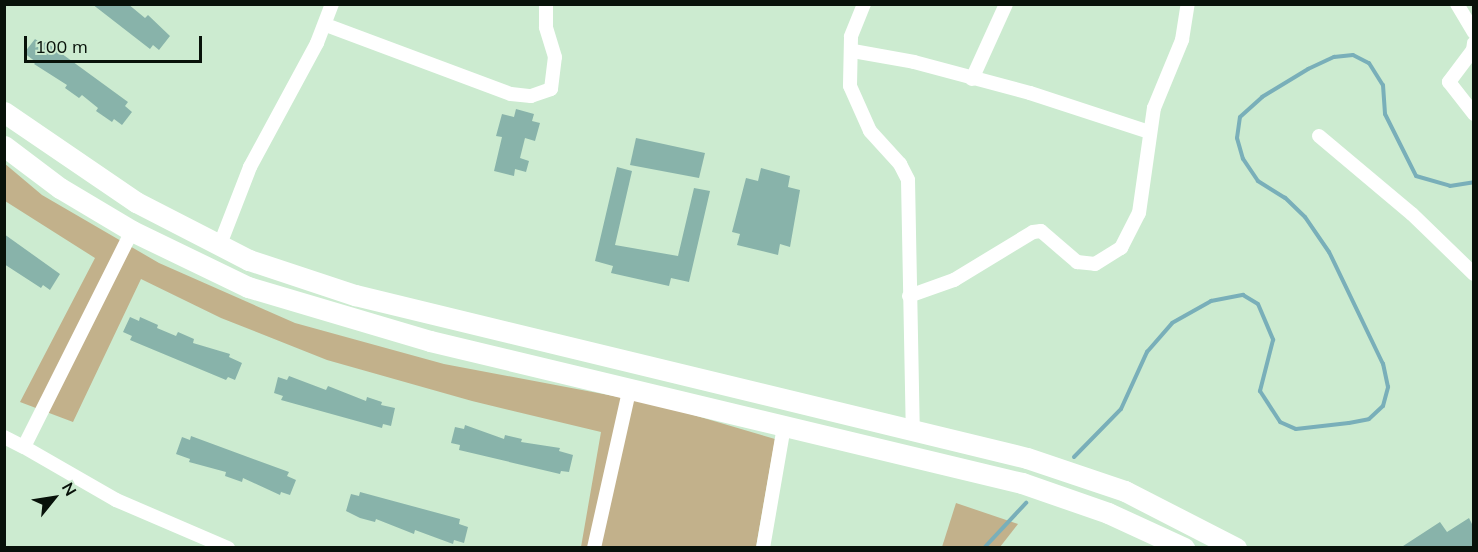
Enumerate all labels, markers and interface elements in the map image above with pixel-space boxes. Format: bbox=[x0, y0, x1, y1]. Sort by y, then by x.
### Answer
scale bar bbox=[27, 24, 206, 62]
text: 100 m bbox=[35, 35, 88, 58]
north arrow bbox=[24, 468, 84, 528]
text: N bbox=[58, 479, 81, 499]

